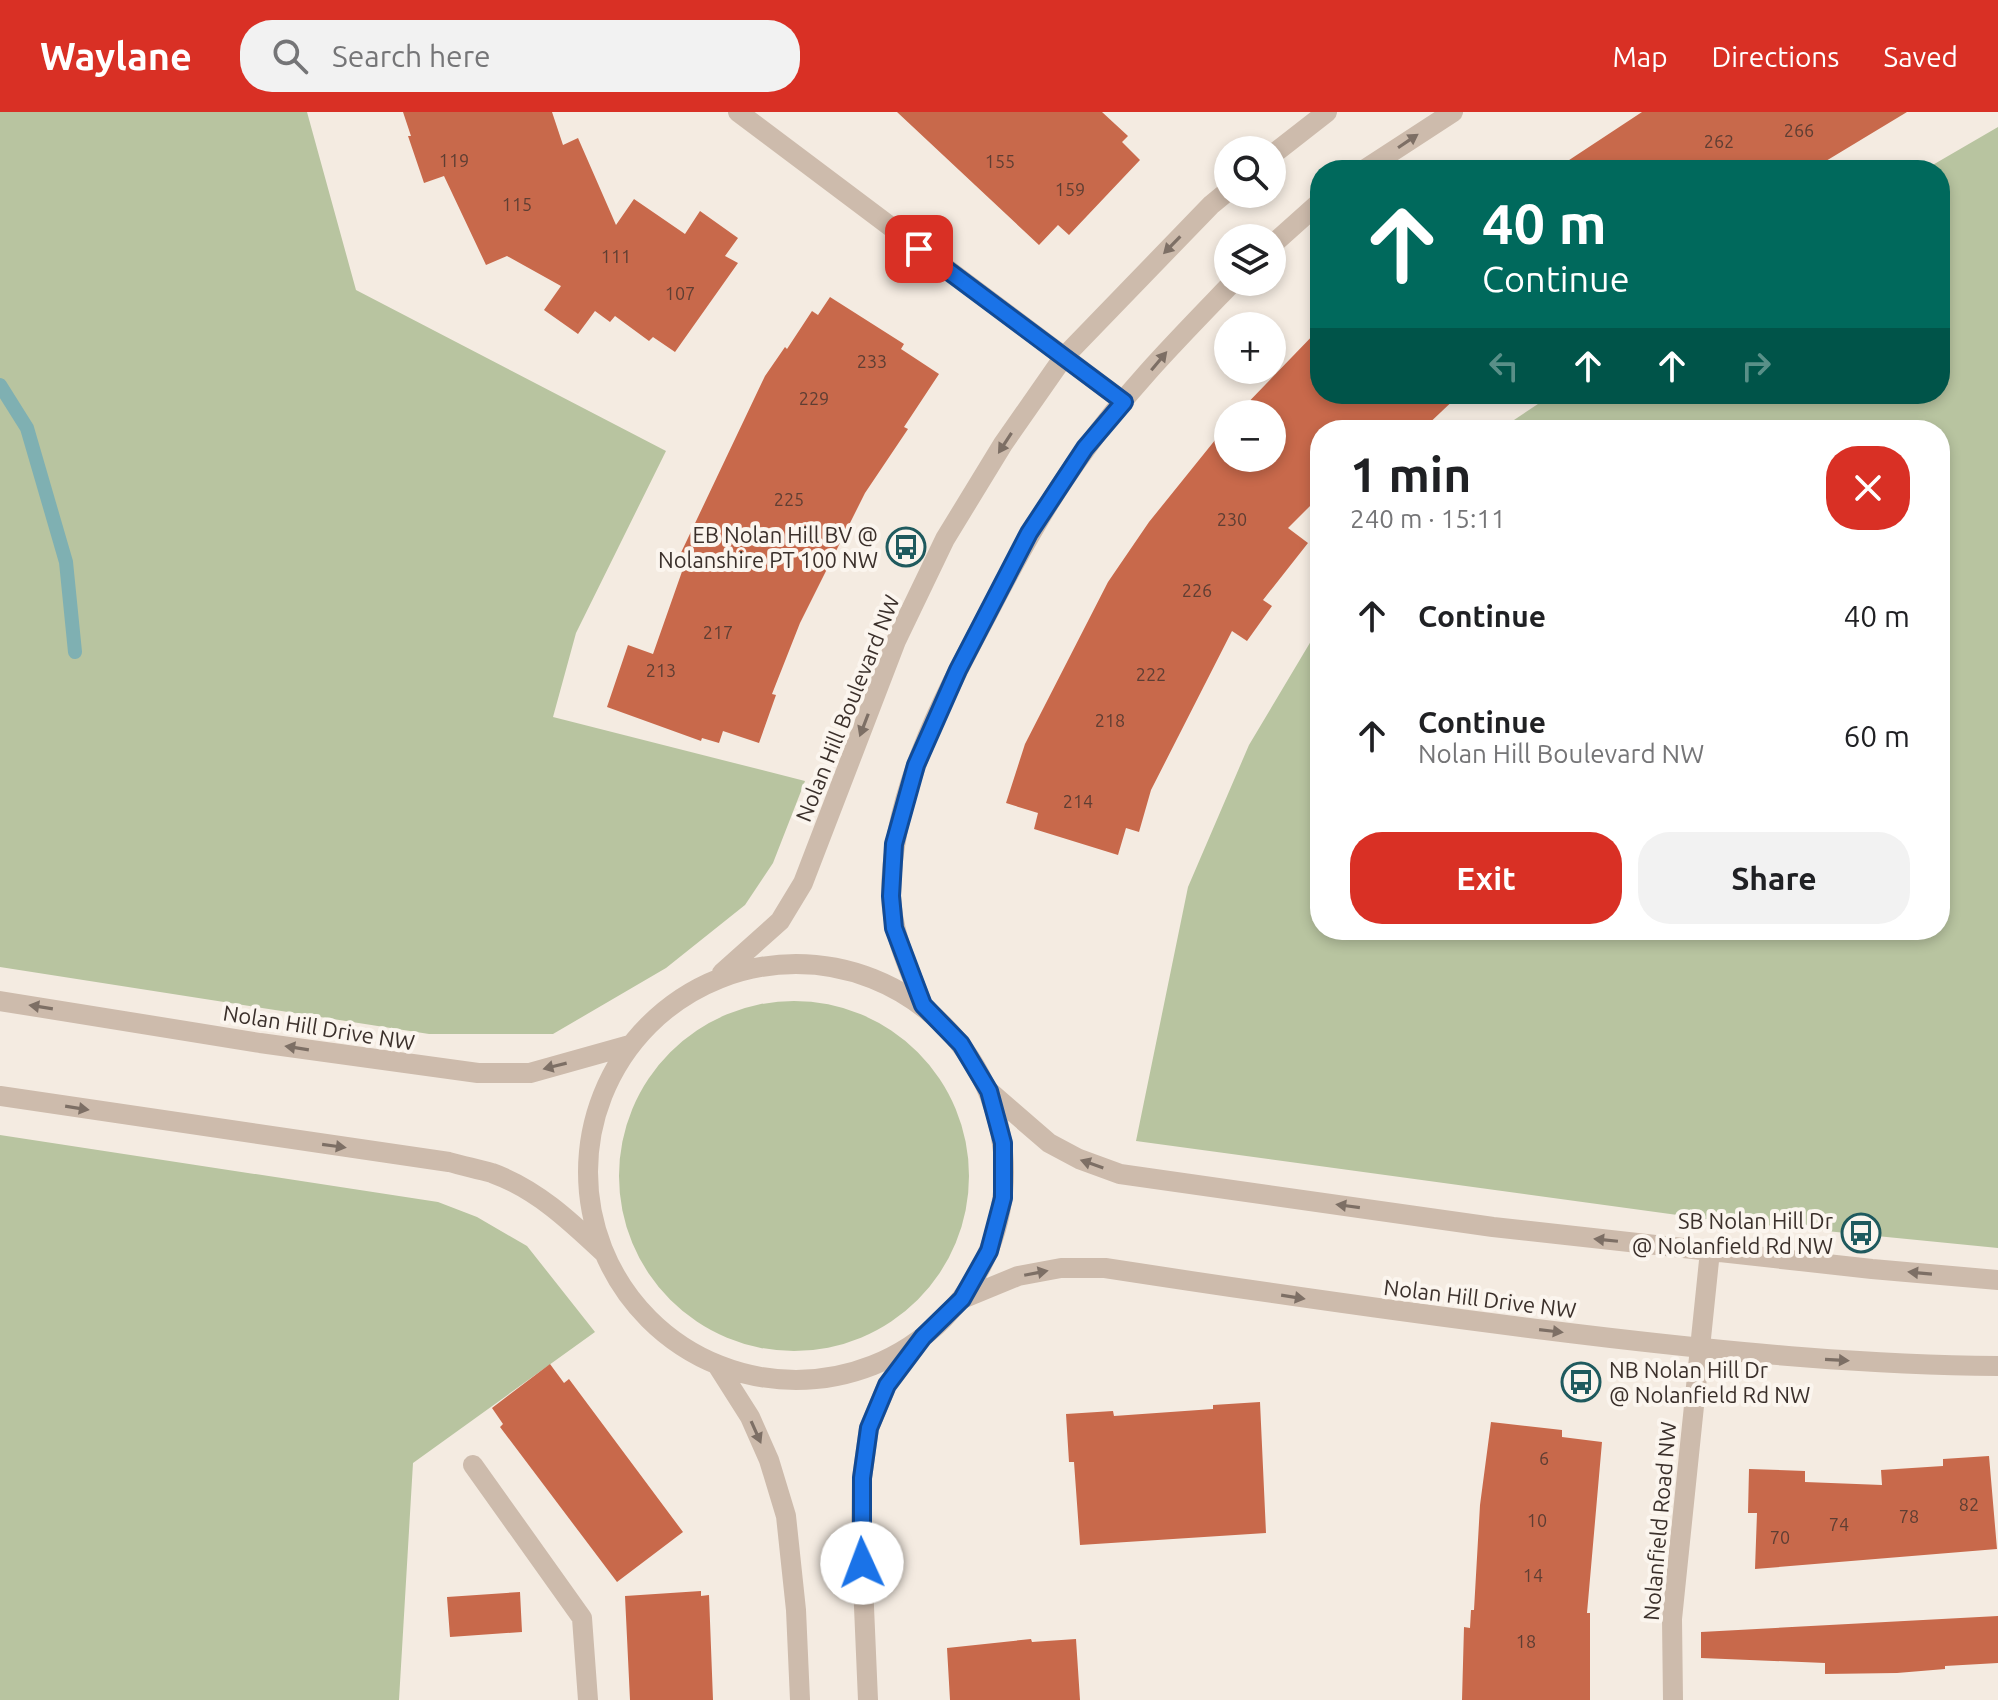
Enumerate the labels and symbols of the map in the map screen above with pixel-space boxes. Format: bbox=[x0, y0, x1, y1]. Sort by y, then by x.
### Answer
house number: 266 bbox=[1784, 120, 1814, 140]
house number: 262 bbox=[1704, 131, 1734, 151]
one-way arrow bbox=[1398, 133, 1419, 148]
house number: 119 bbox=[439, 150, 469, 170]
house number: 155 bbox=[985, 151, 1015, 171]
house number: 159 bbox=[1055, 179, 1085, 199]
house number: 115 bbox=[502, 194, 532, 214]
pin bbox=[885, 215, 953, 283]
one-way arrow bbox=[1163, 235, 1182, 254]
house number: 111 bbox=[601, 246, 631, 266]
house number: 107 bbox=[665, 283, 695, 303]
house number: 233 bbox=[857, 351, 887, 371]
one-way arrow bbox=[1149, 352, 1167, 371]
house number: 229 bbox=[799, 388, 829, 408]
one-way arrow bbox=[997, 432, 1012, 453]
house number: 225 bbox=[774, 489, 804, 509]
house number: 230 bbox=[1217, 509, 1247, 529]
place label: EB Nolan Hill BV @ Nolanshire PT 100 NW bbox=[658, 522, 878, 572]
bus stop icon: EB Nolan Hill BV @ Nolanshire PT 100 NW bbox=[885, 526, 927, 568]
house number: 226 bbox=[1182, 580, 1212, 600]
street label: Nolan Hill Boulevard NW bbox=[790, 591, 904, 825]
house number: 217 bbox=[703, 622, 733, 642]
house number: 213 bbox=[646, 660, 676, 680]
house number: 222 bbox=[1136, 664, 1166, 684]
house number: 218 bbox=[1095, 710, 1125, 730]
one-way arrow bbox=[857, 713, 870, 737]
house number: 214 bbox=[1063, 791, 1093, 811]
one-way arrow bbox=[28, 1000, 53, 1013]
street label: Nolan Hill Drive NW bbox=[221, 1000, 417, 1054]
one-way arrow bbox=[285, 1041, 310, 1054]
one-way arrow bbox=[542, 1061, 567, 1073]
one-way arrow bbox=[65, 1102, 90, 1114]
one-way arrow bbox=[322, 1140, 347, 1153]
one-way arrow bbox=[1080, 1157, 1104, 1169]
one-way arrow bbox=[1335, 1199, 1360, 1212]
place label: SB Nolan Hill Dr @ Nolanfield Rd NW bbox=[1632, 1208, 1834, 1258]
bus stop icon: SB Nolan Hill Dr @ Nolanfield Rd NW bbox=[1840, 1212, 1882, 1254]
one-way arrow bbox=[1593, 1233, 1618, 1246]
one-way arrow bbox=[1023, 1266, 1048, 1279]
one-way arrow bbox=[1907, 1266, 1932, 1279]
street label: Nolan Hill Drive NW bbox=[1382, 1274, 1578, 1322]
one-way arrow bbox=[1281, 1291, 1306, 1303]
one-way arrow bbox=[1539, 1324, 1564, 1337]
one-way arrow bbox=[1825, 1354, 1850, 1367]
place label: NB Nolan Hill Dr @ Nolanfield Rd NW bbox=[1609, 1357, 1810, 1407]
bus stop icon: NB Nolan Hill Dr @ Nolanfield Rd NW bbox=[1560, 1361, 1602, 1403]
street label: Nolanfield Road NW bbox=[1638, 1420, 1680, 1622]
one-way arrow bbox=[750, 1421, 763, 1444]
house number: 6 bbox=[1539, 1448, 1549, 1468]
house number: 82 bbox=[1959, 1494, 1979, 1514]
house number: 78 bbox=[1899, 1506, 1919, 1526]
house number: 10 bbox=[1527, 1510, 1547, 1530]
house number: 74 bbox=[1829, 1514, 1849, 1534]
position arrow bbox=[820, 1521, 904, 1605]
house number: 70 bbox=[1770, 1527, 1790, 1547]
house number: 14 bbox=[1523, 1565, 1543, 1585]
house number: 18 bbox=[1516, 1631, 1536, 1651]

